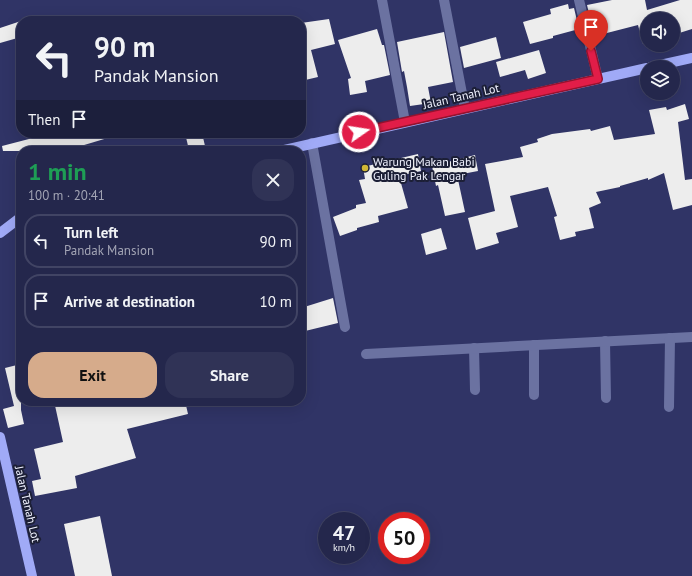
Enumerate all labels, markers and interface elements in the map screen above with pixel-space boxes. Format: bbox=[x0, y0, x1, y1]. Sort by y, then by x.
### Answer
pin bbox=[574, 10, 608, 51]
map controls bbox=[640, 12, 680, 100]
button: sound bbox=[640, 12, 680, 52]
icon: arrive bbox=[580, 16, 602, 38]
text: 90 m bbox=[94, 28, 155, 65]
icon: left bbox=[28, 32, 80, 84]
button: layers bbox=[640, 60, 680, 100]
text: Pandak Mansion bbox=[94, 64, 219, 87]
street label: Jalan Tanah Lot bbox=[420, 80, 501, 112]
icon: arrive bbox=[68, 108, 90, 130]
text: Then bbox=[28, 110, 60, 129]
position arrow bbox=[338, 111, 380, 153]
place label: Warung Makan Babi Guling Pak Lengar bbox=[373, 154, 475, 183]
text: 1 min bbox=[28, 156, 87, 187]
button: close bbox=[252, 159, 294, 201]
marker: Warung Makan Babi Guling Pak Lengar bbox=[360, 163, 370, 173]
text: 100 m · 20:41 bbox=[28, 187, 105, 204]
text: Turn left bbox=[64, 223, 118, 242]
icon: left bbox=[30, 230, 52, 252]
text: 90 m bbox=[259, 232, 292, 251]
text: Pandak Mansion bbox=[64, 242, 154, 259]
icon: arrive bbox=[30, 290, 52, 312]
text: Arrive at destination bbox=[64, 292, 195, 311]
text: 10 m bbox=[259, 292, 292, 311]
button: Exit bbox=[28, 352, 157, 398]
button: Share bbox=[165, 352, 294, 398]
street label: Jalan Tanah Lot bbox=[12, 463, 44, 544]
speed limit sign: 50 bbox=[378, 512, 430, 564]
text: 47 bbox=[333, 520, 355, 546]
text: km/h bbox=[333, 541, 355, 554]

